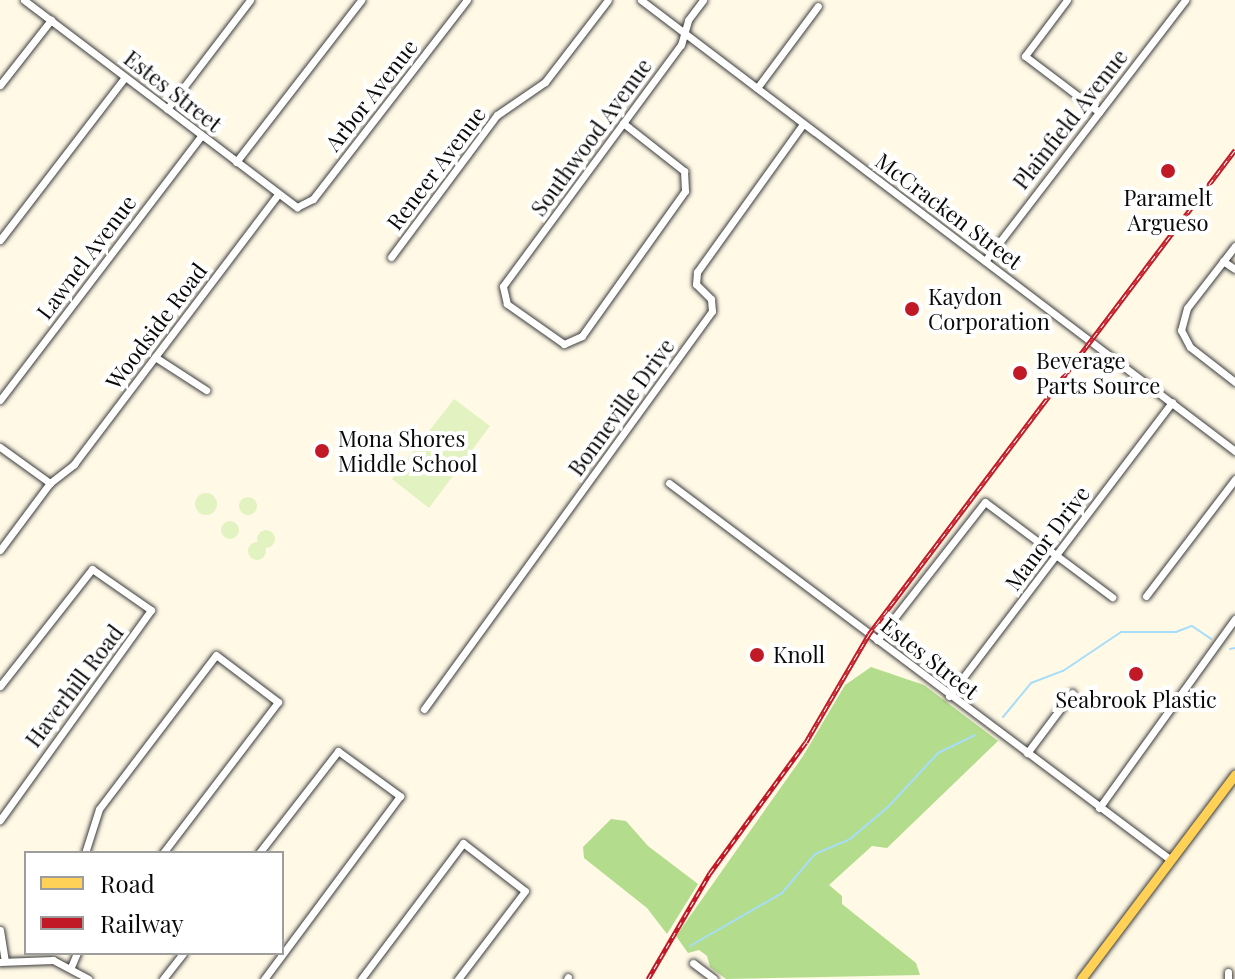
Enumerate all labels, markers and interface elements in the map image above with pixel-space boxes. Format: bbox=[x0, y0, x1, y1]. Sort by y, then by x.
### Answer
street label: Arbor Avenue bbox=[319, 33, 423, 157]
street label: Plainfield Avenue bbox=[1007, 43, 1133, 195]
street label: Estes Street bbox=[119, 45, 227, 137]
street label: Southwood Avenue bbox=[525, 53, 657, 221]
street label: Reneer Avenue bbox=[381, 101, 491, 235]
street label: McCracken Street bbox=[871, 147, 1027, 275]
marker: Paramelt Argueso bbox=[1159, 162, 1177, 180]
place label: Paramelt Argueso bbox=[1123, 184, 1213, 236]
street label: Lawnel Avenue bbox=[31, 189, 141, 325]
street label: Woodside Road bbox=[100, 258, 212, 394]
place label: Kaydon Corporation bbox=[928, 283, 1050, 334]
marker: Kaydon Corporation bbox=[903, 300, 921, 318]
street label: Bonneville Drive bbox=[562, 333, 680, 481]
place label: Beverage Parts Source bbox=[1036, 347, 1160, 398]
marker: Beverage Parts Source bbox=[1011, 364, 1029, 382]
place label: Mona Shores Middle School bbox=[338, 425, 478, 476]
marker: Mona Shores Middle School bbox=[313, 442, 331, 460]
street label: Manor Drive bbox=[999, 480, 1095, 596]
street label: Estes Street bbox=[876, 612, 984, 704]
street label: Haverhill Road bbox=[20, 620, 128, 752]
place label: Knoll bbox=[773, 642, 825, 668]
marker: Knoll bbox=[748, 646, 766, 664]
marker: Seabrook Plastic bbox=[1127, 665, 1145, 683]
place label: Seabrook Plastic bbox=[1055, 687, 1217, 713]
legend bbox=[24, 851, 284, 955]
text: Road bbox=[100, 867, 155, 899]
text: Railway bbox=[100, 907, 184, 939]

